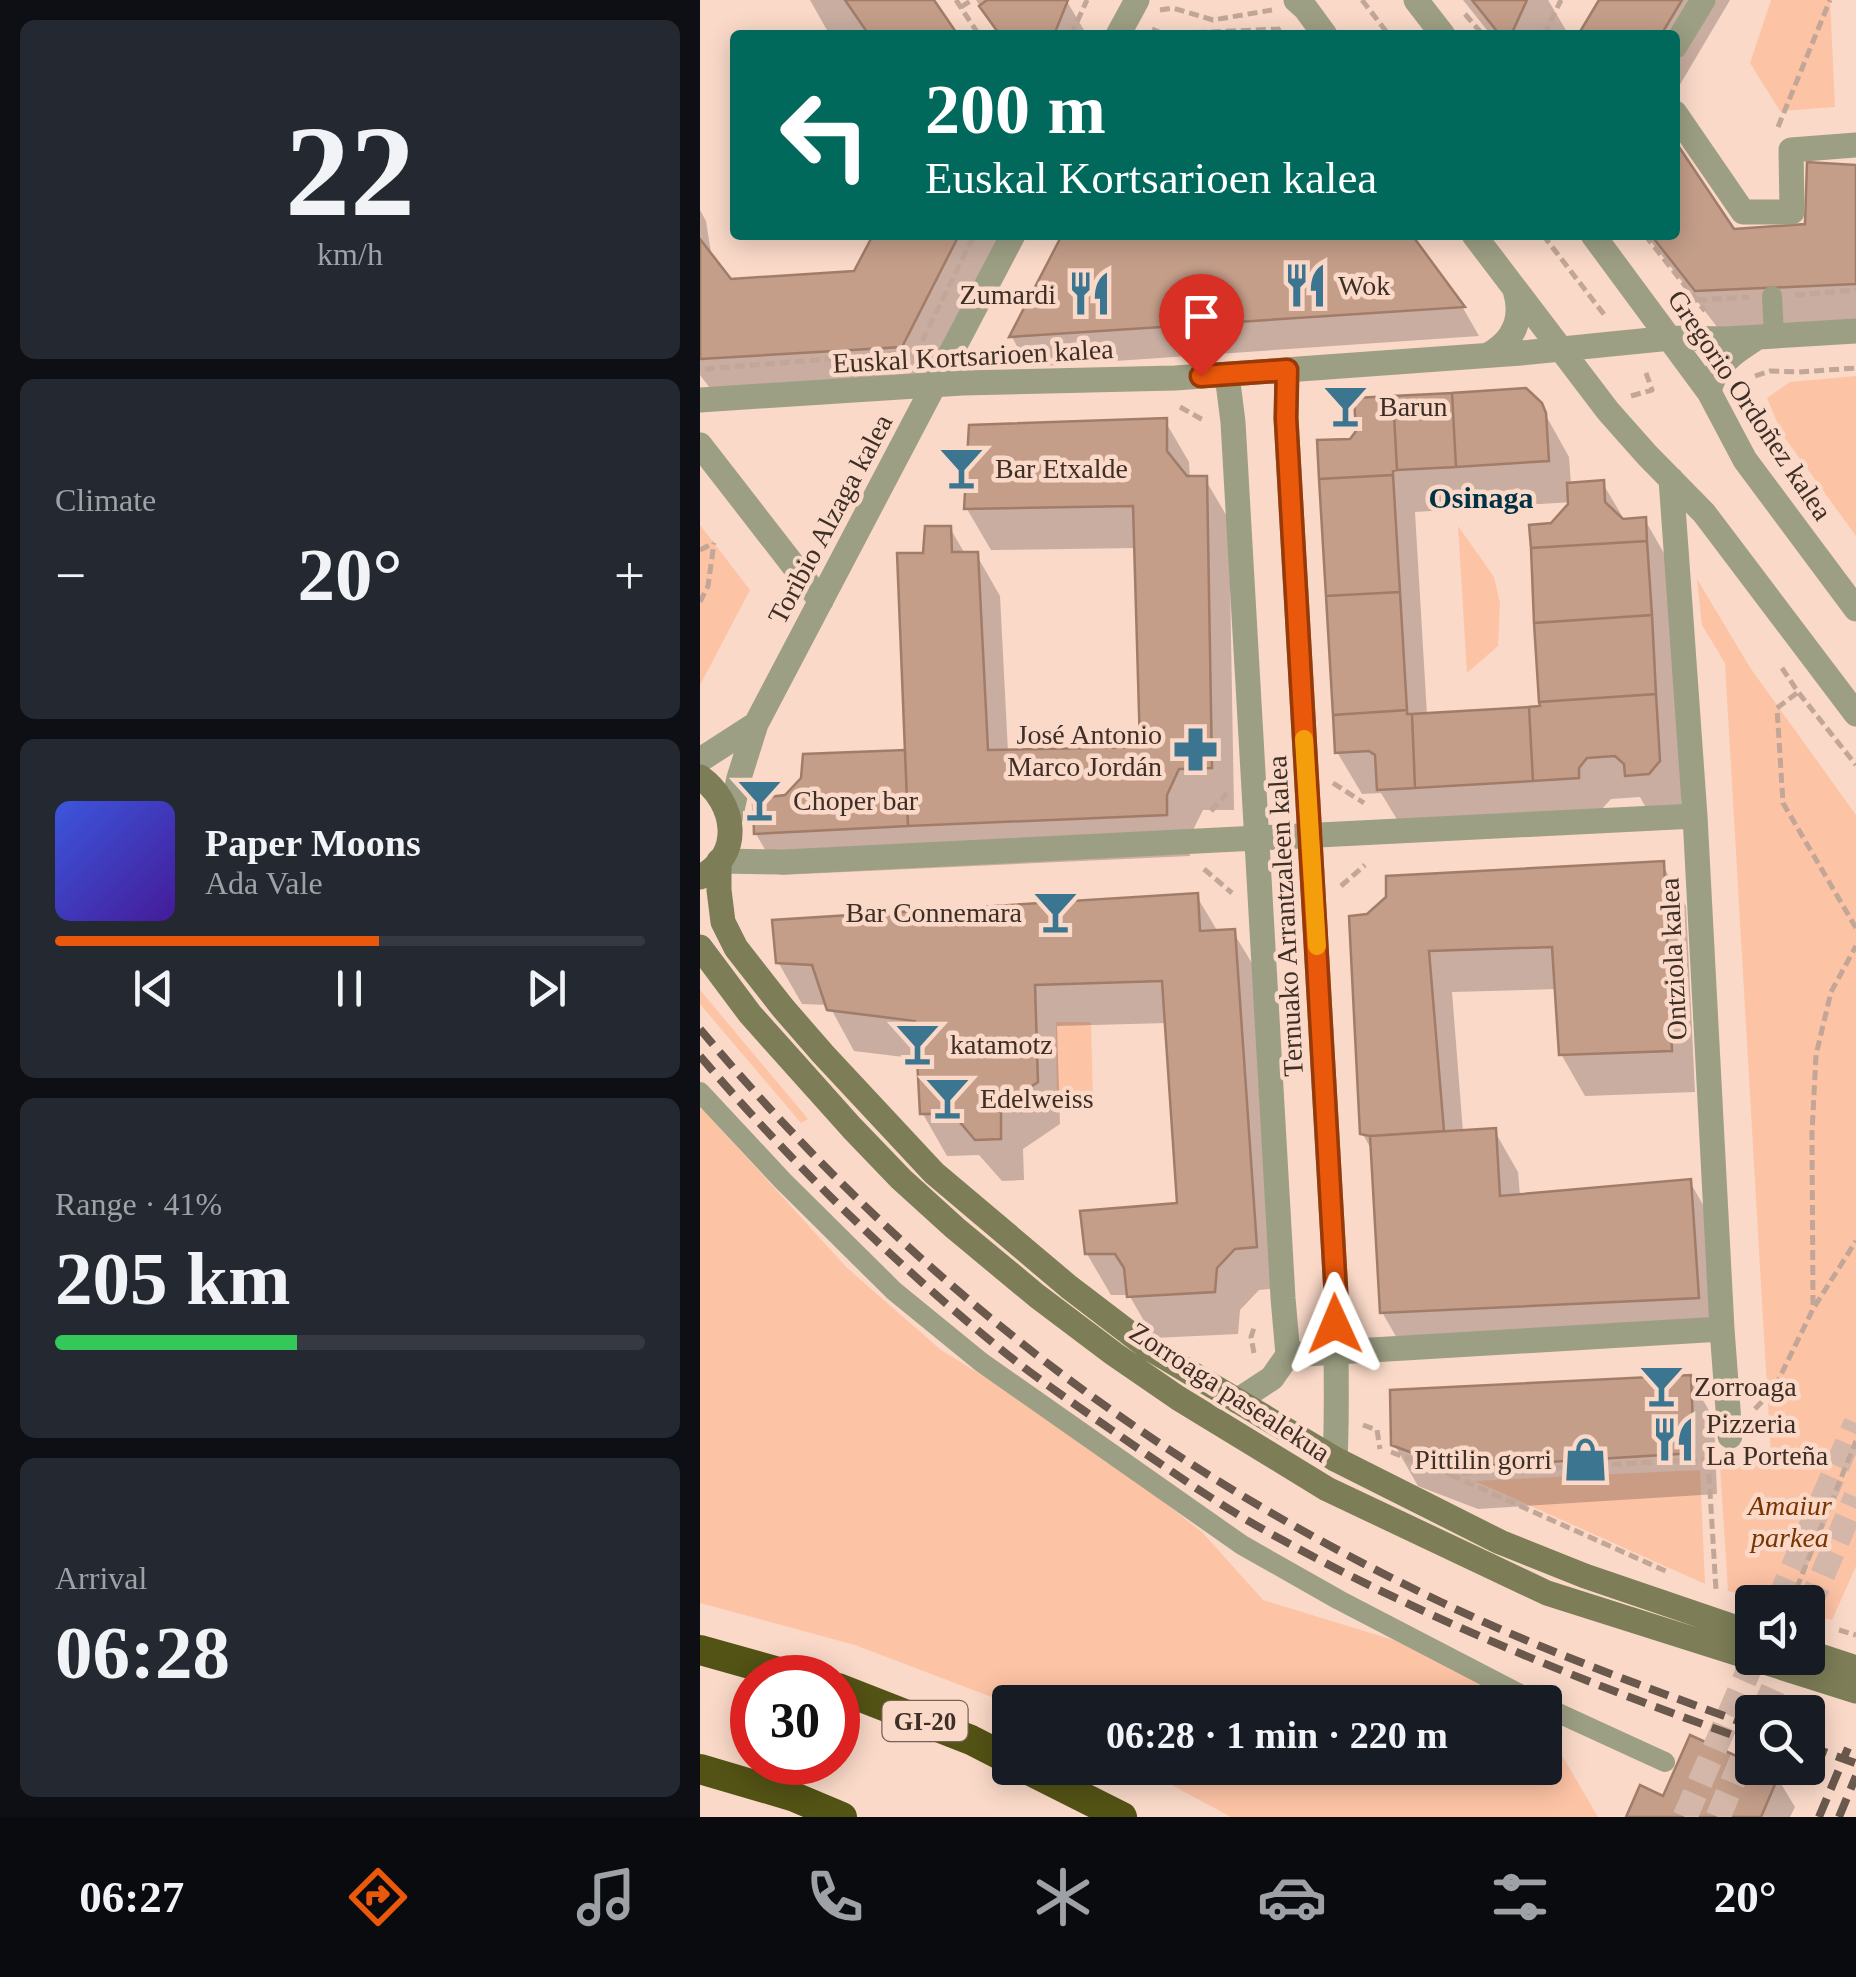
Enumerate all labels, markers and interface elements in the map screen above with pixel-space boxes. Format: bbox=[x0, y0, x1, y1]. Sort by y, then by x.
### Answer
icon: left bbox=[760, 70, 890, 200]
text: 200 m bbox=[925, 71, 1106, 148]
text: 22 bbox=[285, 99, 415, 243]
text: Euskal Kortsarioen kalea bbox=[925, 153, 1377, 203]
text: km/h bbox=[317, 236, 383, 272]
restaurant icon: Wok bbox=[1281, 261, 1329, 309]
restaurant icon: Zumardi bbox=[1065, 270, 1113, 318]
place label: Wok bbox=[1338, 270, 1390, 301]
pin bbox=[1159, 274, 1244, 377]
place label: Zumardi bbox=[960, 279, 1056, 310]
street label: Gregorio Ordoñez kalea bbox=[1662, 284, 1839, 526]
icon: arrive bbox=[1174, 289, 1229, 344]
street label: Euskal Kortsarioen kalea bbox=[832, 333, 1115, 379]
bar icon: Barun bbox=[1322, 382, 1370, 430]
place label: Barun bbox=[1379, 391, 1447, 422]
street label: Toribio Alzaga kalea bbox=[762, 408, 899, 629]
bar icon: Bar Etxalde bbox=[938, 444, 986, 492]
place label: Bar Etxalde bbox=[995, 453, 1128, 484]
district label: Osinaga bbox=[1428, 481, 1534, 514]
text: Climate bbox=[55, 482, 156, 518]
text: 20° bbox=[298, 533, 403, 616]
text: − bbox=[55, 545, 86, 606]
text: + bbox=[614, 545, 645, 606]
place label: José Antonio Marco Jordán bbox=[1007, 719, 1162, 782]
pharmacy icon: José Antonio Marco Jordán bbox=[1171, 726, 1219, 774]
street label: Ternuako Arrantzaleen kalea bbox=[1261, 754, 1309, 1077]
bar icon: Choper bar bbox=[736, 776, 784, 824]
place label: Choper bar bbox=[793, 785, 919, 816]
text: Paper Moons bbox=[205, 822, 421, 864]
text: Ada Vale bbox=[205, 865, 323, 901]
street label: Ontziola kalea bbox=[1653, 876, 1693, 1041]
bar icon: Bar Connemara bbox=[1031, 888, 1079, 936]
place label: Bar Connemara bbox=[846, 897, 1023, 928]
icon: previous bbox=[126, 961, 181, 1016]
icon: pause bbox=[322, 961, 377, 1016]
icon: next bbox=[519, 961, 574, 1016]
bar icon: katamotz bbox=[893, 1020, 941, 1068]
place label: katamotz bbox=[950, 1029, 1053, 1060]
bar icon: Edelweiss bbox=[923, 1074, 971, 1122]
place label: Edelweiss bbox=[980, 1083, 1094, 1114]
text: Range · 41% bbox=[55, 1186, 222, 1222]
text: 205 km bbox=[55, 1237, 290, 1320]
position arrow bbox=[1283, 1272, 1387, 1376]
street label: Zorroaga pasealekua bbox=[1124, 1316, 1336, 1469]
bar icon: Zorroaga bbox=[1637, 1362, 1685, 1410]
place label: Zorroaga bbox=[1694, 1371, 1797, 1402]
place label: Pizzeria La Porteña bbox=[1706, 1408, 1829, 1471]
restaurant icon: Pizzeria La Porteña bbox=[1649, 1415, 1697, 1463]
shop icon: Pittilin gorri bbox=[1561, 1435, 1609, 1483]
place label: Pittilin gorri bbox=[1414, 1444, 1552, 1475]
park label: Amaiur parkea bbox=[1746, 1490, 1832, 1553]
text: Arrival bbox=[55, 1560, 147, 1596]
map controls bbox=[1735, 1585, 1825, 1785]
button: sound bbox=[1735, 1585, 1825, 1675]
text: 06:28 bbox=[55, 1611, 230, 1694]
speed limit sign: 30 bbox=[730, 1655, 860, 1785]
button: search bbox=[1735, 1695, 1825, 1785]
road number: GI-20 bbox=[882, 1701, 968, 1741]
text: 06:28 · 1 min · 220 m bbox=[1106, 1714, 1448, 1756]
icon: directions bbox=[343, 1862, 413, 1932]
icon: music bbox=[571, 1862, 641, 1932]
icon: phone bbox=[800, 1862, 870, 1932]
icon: climate bbox=[1028, 1862, 1098, 1932]
icon: car bbox=[1257, 1862, 1327, 1932]
icon: filters bbox=[1485, 1862, 1555, 1932]
text: 06:27 bbox=[79, 1872, 184, 1922]
text: 20° bbox=[1714, 1872, 1777, 1922]

